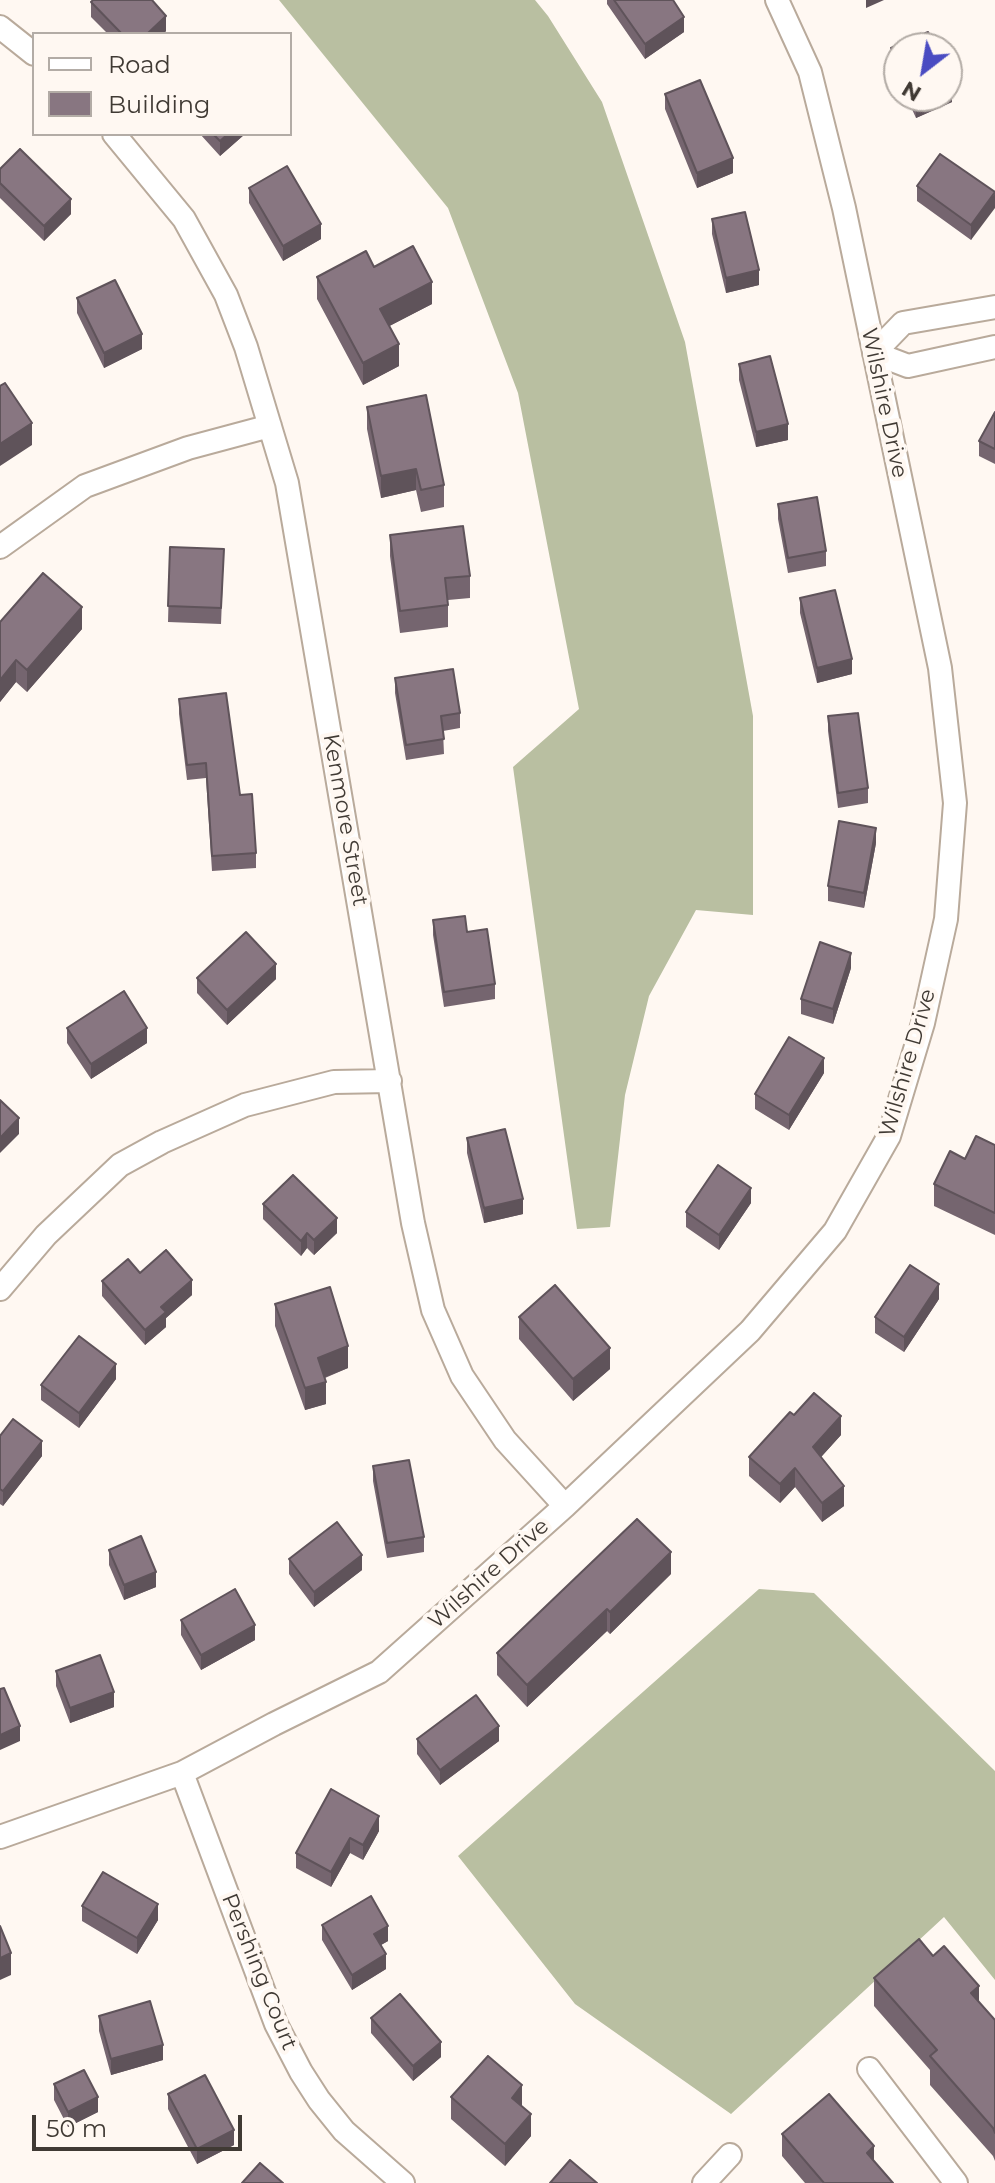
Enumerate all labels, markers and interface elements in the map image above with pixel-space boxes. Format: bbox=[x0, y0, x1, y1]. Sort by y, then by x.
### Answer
legend bbox=[32, 32, 292, 136]
north arrow bbox=[883, 32, 963, 112]
text: Road bbox=[108, 50, 171, 79]
text: N bbox=[897, 75, 926, 107]
text: Building bbox=[108, 90, 211, 119]
street label: Wilshire Drive bbox=[855, 326, 913, 480]
street label: Kenmore Street bbox=[317, 732, 373, 908]
street label: Wilshire Drive bbox=[874, 986, 942, 1140]
street label: Wilshire Drive bbox=[423, 1513, 555, 1635]
street label: Pershing Court bbox=[216, 1890, 302, 2054]
scale bar bbox=[36, 2099, 246, 2149]
text: 50 m bbox=[46, 2114, 107, 2143]

